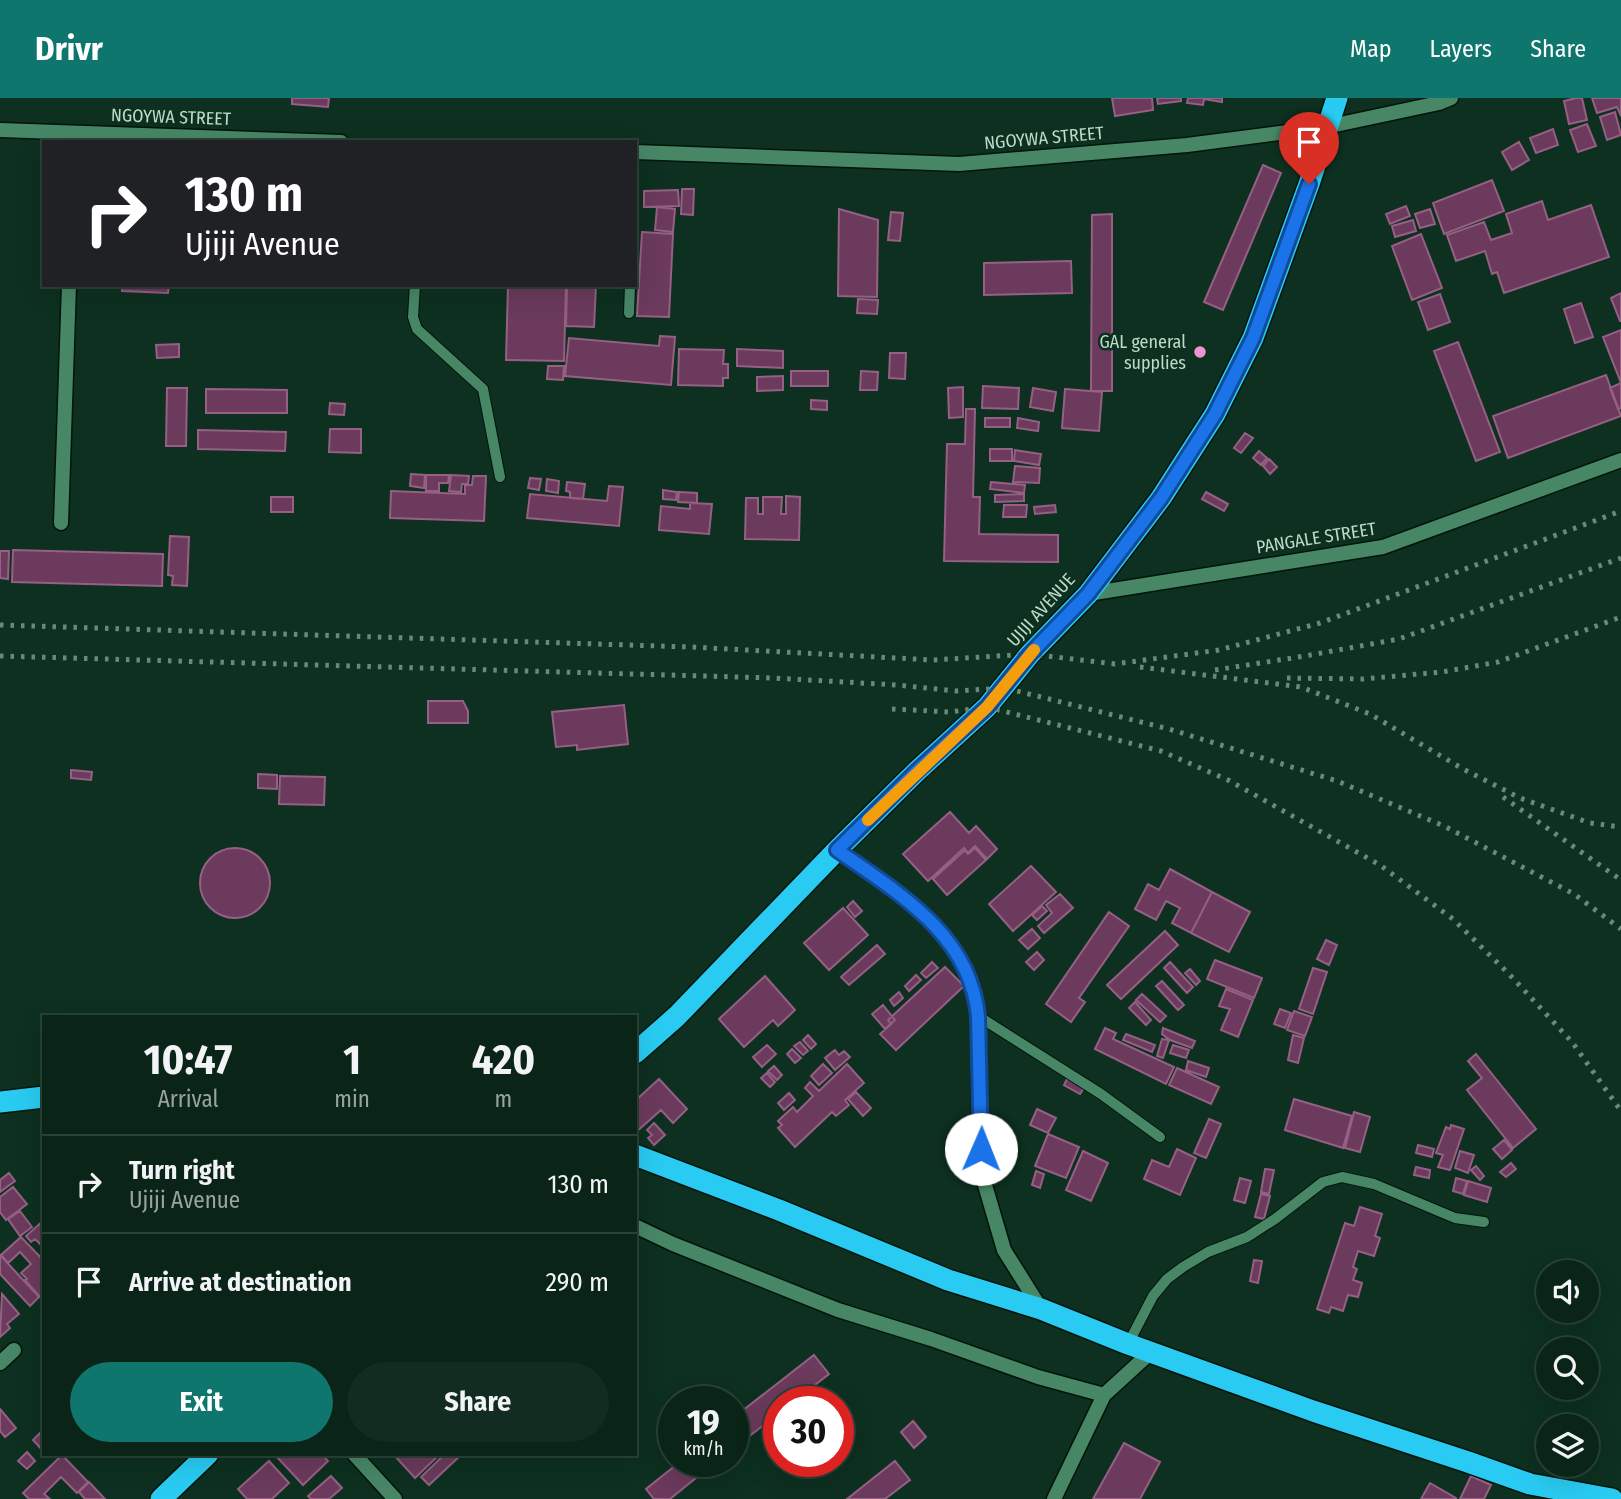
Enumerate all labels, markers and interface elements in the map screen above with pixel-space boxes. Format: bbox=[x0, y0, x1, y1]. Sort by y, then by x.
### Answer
text: Drivr bbox=[35, 29, 103, 69]
text: Map bbox=[1350, 35, 1392, 63]
text: Layers bbox=[1430, 35, 1492, 63]
text: Share bbox=[1530, 35, 1586, 63]
street label: NGOYWA STREET bbox=[111, 104, 232, 130]
pin bbox=[1279, 112, 1339, 184]
street label: NGOYWA STREET bbox=[983, 122, 1105, 154]
icon: arrive bbox=[1290, 123, 1328, 161]
text: 130 m bbox=[185, 165, 303, 224]
icon: right bbox=[70, 168, 161, 259]
text: Ujiji Avenue bbox=[185, 225, 340, 263]
place label: GAL general supplies bbox=[1099, 331, 1186, 374]
marker: GAL general supplies bbox=[1192, 344, 1208, 360]
street label: PANGALE STREET bbox=[1254, 518, 1378, 558]
street label: UJIJI AVENUE bbox=[1002, 569, 1080, 651]
text: 10:47 bbox=[144, 1035, 233, 1085]
text: 1 bbox=[343, 1035, 361, 1085]
text: 420 bbox=[472, 1035, 535, 1085]
text: Arrival bbox=[158, 1085, 219, 1113]
text: min bbox=[334, 1085, 370, 1113]
text: m bbox=[495, 1085, 512, 1113]
position arrow bbox=[944, 1112, 1018, 1186]
text: Turn right bbox=[129, 1155, 235, 1186]
icon: right bbox=[70, 1165, 108, 1203]
text: 130 m bbox=[547, 1169, 609, 1200]
text: Ujiji Avenue bbox=[129, 1186, 240, 1214]
map controls bbox=[1536, 1260, 1599, 1477]
button: sound bbox=[1536, 1260, 1599, 1323]
icon: arrive bbox=[70, 1263, 108, 1301]
text: Arrive at destination bbox=[129, 1267, 352, 1298]
text: 290 m bbox=[545, 1267, 609, 1298]
button: search bbox=[1536, 1337, 1599, 1400]
button: Exit bbox=[70, 1362, 333, 1442]
button: Share bbox=[347, 1362, 609, 1442]
speed limit sign: 30 bbox=[763, 1386, 854, 1477]
text: 19 bbox=[687, 1401, 720, 1443]
button: layers bbox=[1536, 1414, 1599, 1477]
text: km/h bbox=[683, 1438, 724, 1460]

